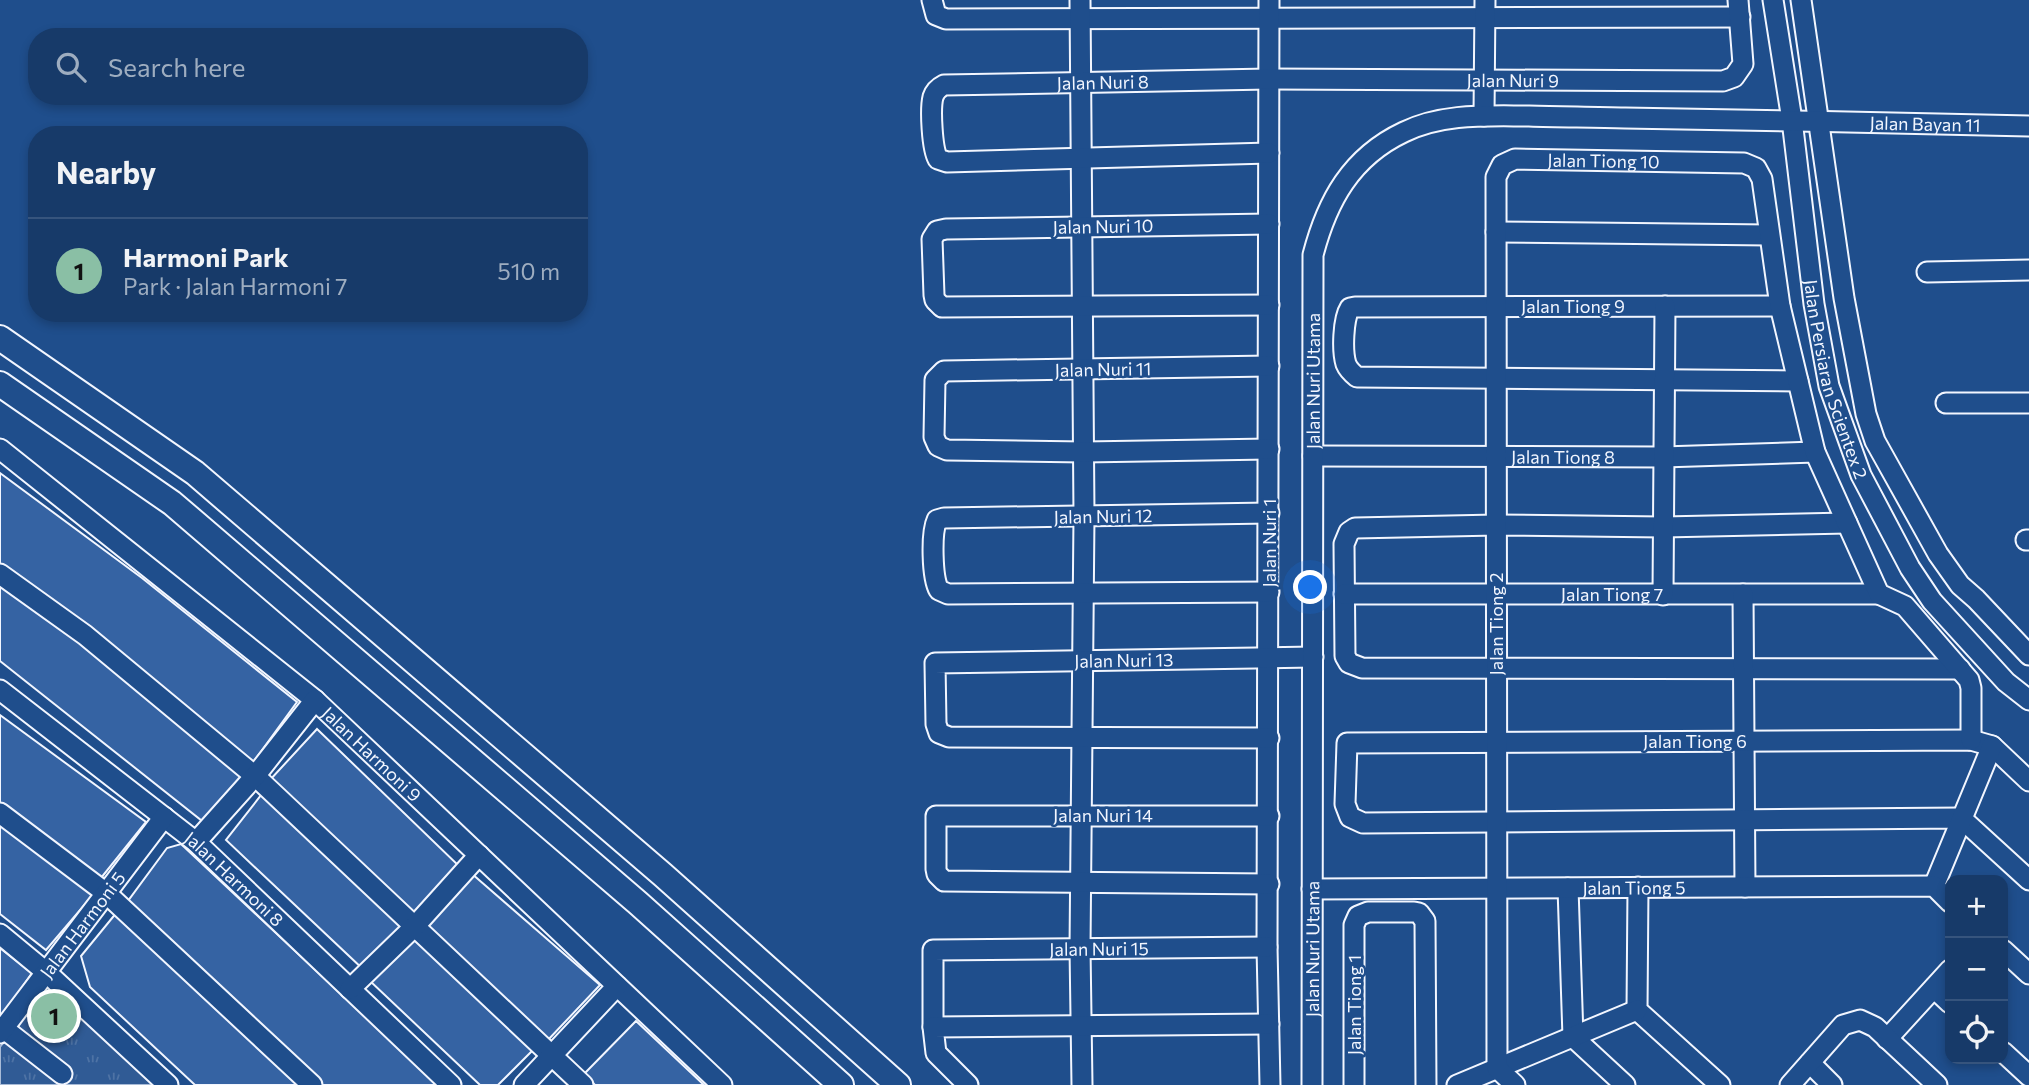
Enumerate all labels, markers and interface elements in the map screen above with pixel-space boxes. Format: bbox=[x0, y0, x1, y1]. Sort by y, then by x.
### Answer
search box bbox=[28, 28, 588, 105]
icon: search bbox=[52, 48, 90, 86]
text: Search here bbox=[108, 51, 246, 82]
street label: Jalan Nuri 9 bbox=[1467, 69, 1559, 91]
street label: Jalan Nuri 8 bbox=[1056, 70, 1149, 94]
street label: Jalan Bayan 11 bbox=[1869, 112, 1981, 136]
street label: Jalan Tiong 10 bbox=[1547, 149, 1660, 173]
text: Nearby bbox=[56, 153, 156, 190]
street label: Jalan Nuri 10 bbox=[1052, 214, 1154, 238]
text: Harmoni Park bbox=[123, 241, 289, 272]
text: 1 bbox=[74, 257, 84, 285]
text: 510 m bbox=[497, 257, 560, 285]
text: Park · Jalan Harmoni 7 bbox=[123, 272, 347, 300]
street label: Jalan Persiaran Scientex 2 bbox=[1800, 278, 1872, 482]
street label: Jalan Tiong 9 bbox=[1521, 295, 1625, 317]
street label: Jalan Nuri Utama bbox=[1302, 313, 1324, 449]
street label: Jalan Nuri 11 bbox=[1054, 357, 1152, 381]
street label: Jalan Tiong 8 bbox=[1511, 446, 1615, 468]
street label: Jalan Nuri 1 bbox=[1258, 499, 1280, 587]
street label: Jalan Nuri 12 bbox=[1053, 504, 1153, 528]
your location bbox=[1293, 570, 1327, 604]
street label: Jalan Tiong 2 bbox=[1485, 573, 1507, 675]
street label: Jalan Tiong 7 bbox=[1561, 583, 1663, 605]
street label: Jalan Nuri 13 bbox=[1074, 648, 1174, 672]
street label: Jalan Harmoni 9 bbox=[318, 702, 426, 806]
street label: Jalan Tiong 6 bbox=[1643, 730, 1747, 752]
street label: Jalan Nuri 14 bbox=[1053, 804, 1153, 826]
street label: Jalan Harmoni 8 bbox=[180, 826, 288, 931]
street label: Jalan Harmoni 5 bbox=[35, 867, 130, 982]
map controls bbox=[1945, 875, 2008, 1064]
button: + bbox=[1945, 875, 2008, 938]
street label: Jalan Tiong 5 bbox=[1582, 876, 1686, 899]
street label: Jalan Nuri Utama bbox=[1301, 881, 1323, 1017]
street label: Jalan Nuri 15 bbox=[1049, 937, 1149, 960]
button: − bbox=[1945, 938, 2008, 1001]
street label: Jalan Tiong 1 bbox=[1343, 955, 1365, 1055]
pin: 1 bbox=[31, 990, 77, 1042]
button: locate bbox=[1945, 1001, 2008, 1064]

